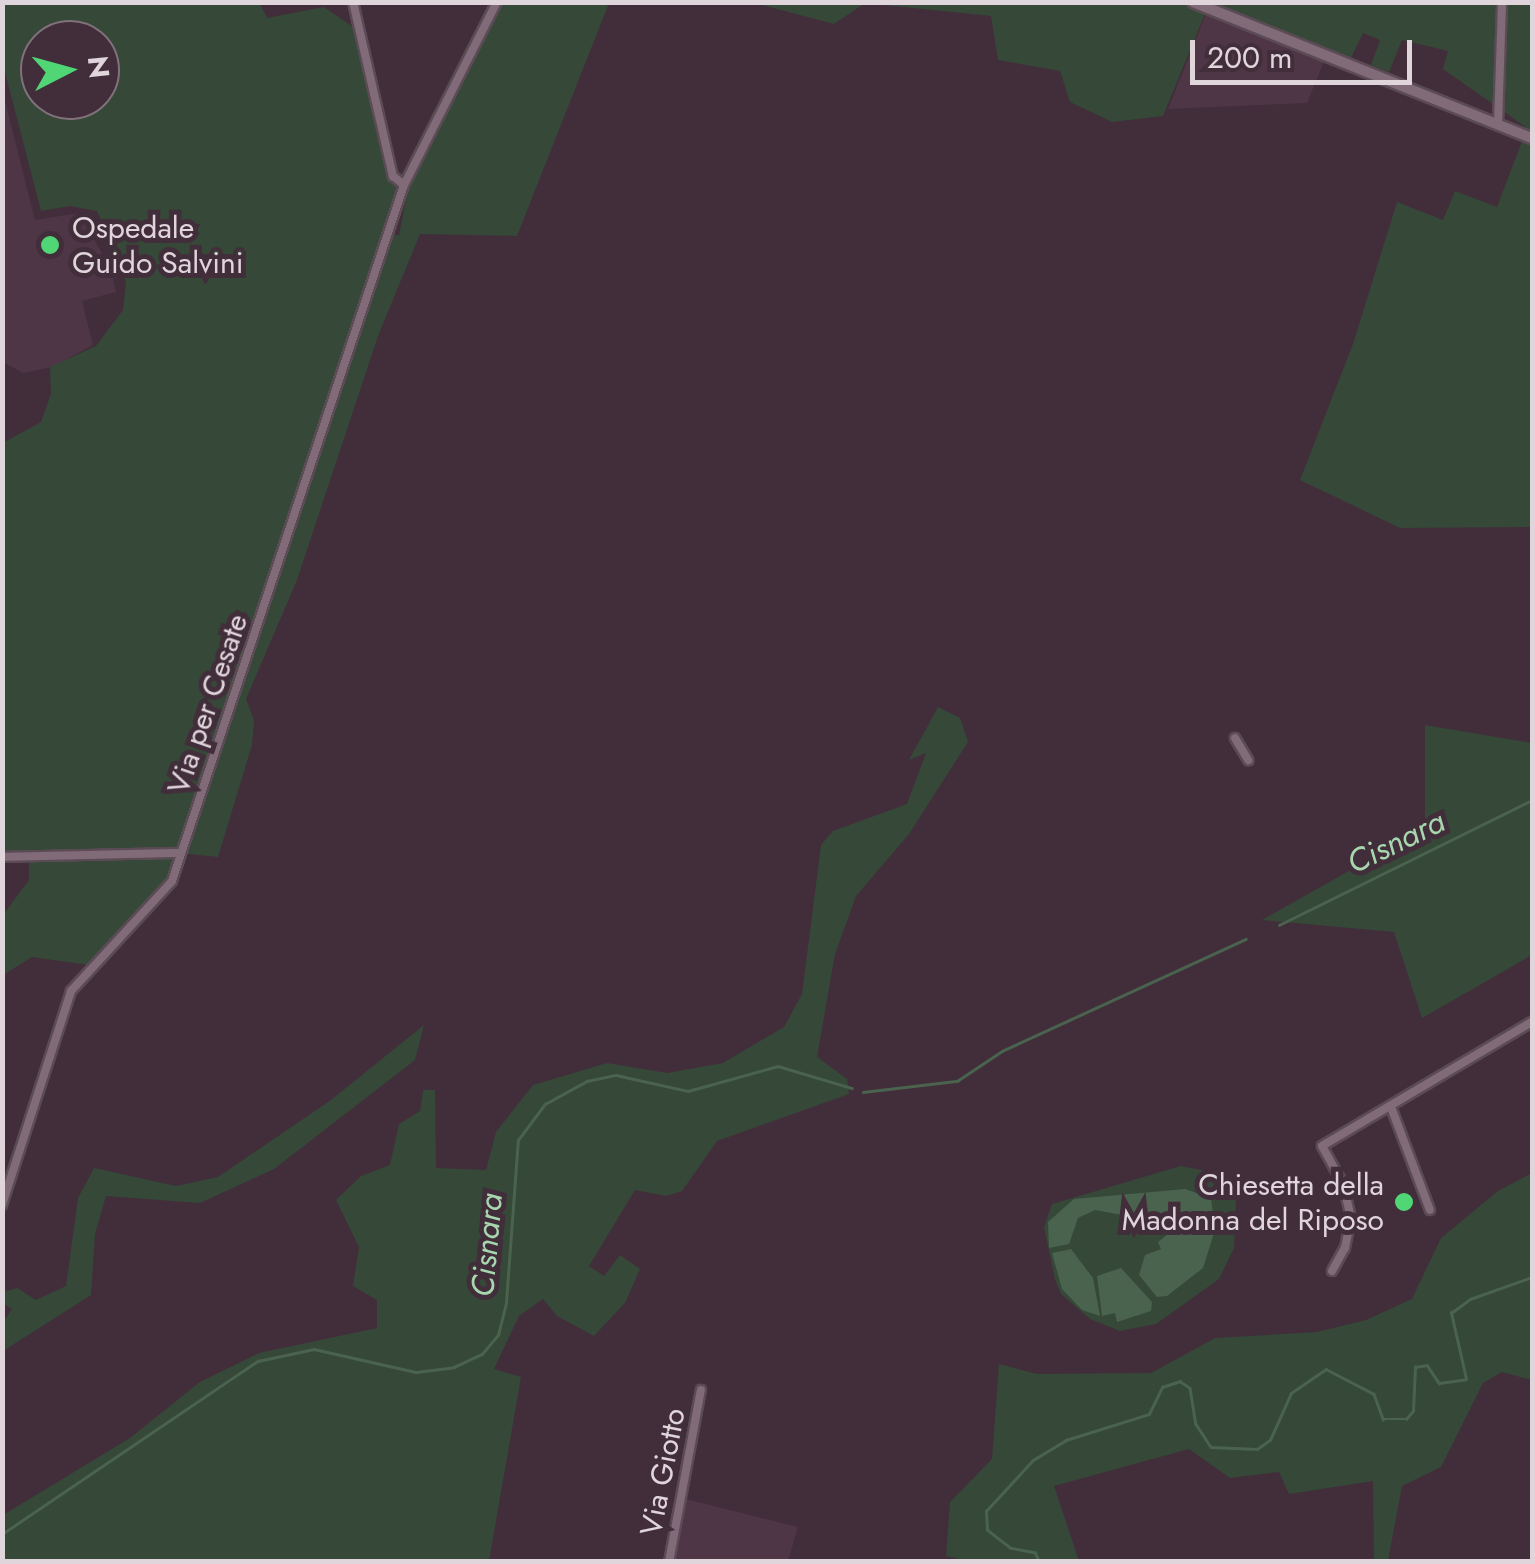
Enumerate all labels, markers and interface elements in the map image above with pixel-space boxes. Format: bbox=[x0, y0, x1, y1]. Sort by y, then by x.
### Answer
north arrow bbox=[20, 20, 120, 120]
scale bar bbox=[1195, 20, 1418, 82]
text: 200 m bbox=[1207, 36, 1292, 79]
text: N bbox=[77, 54, 120, 80]
place label: Ospedale Guido Salvini bbox=[72, 210, 244, 280]
marker: Ospedale Guido Salvini bbox=[37, 232, 63, 258]
street label: Via per Cesate bbox=[160, 609, 256, 799]
water label: Cisnara bbox=[1341, 802, 1451, 882]
place label: Chiesetta della Madonna del Riposo bbox=[1122, 1167, 1384, 1238]
water label: Cisnara bbox=[463, 1191, 511, 1299]
marker: Chiesetta della Madonna del Riposo bbox=[1393, 1191, 1415, 1213]
street label: Via Giotto bbox=[633, 1405, 693, 1539]

